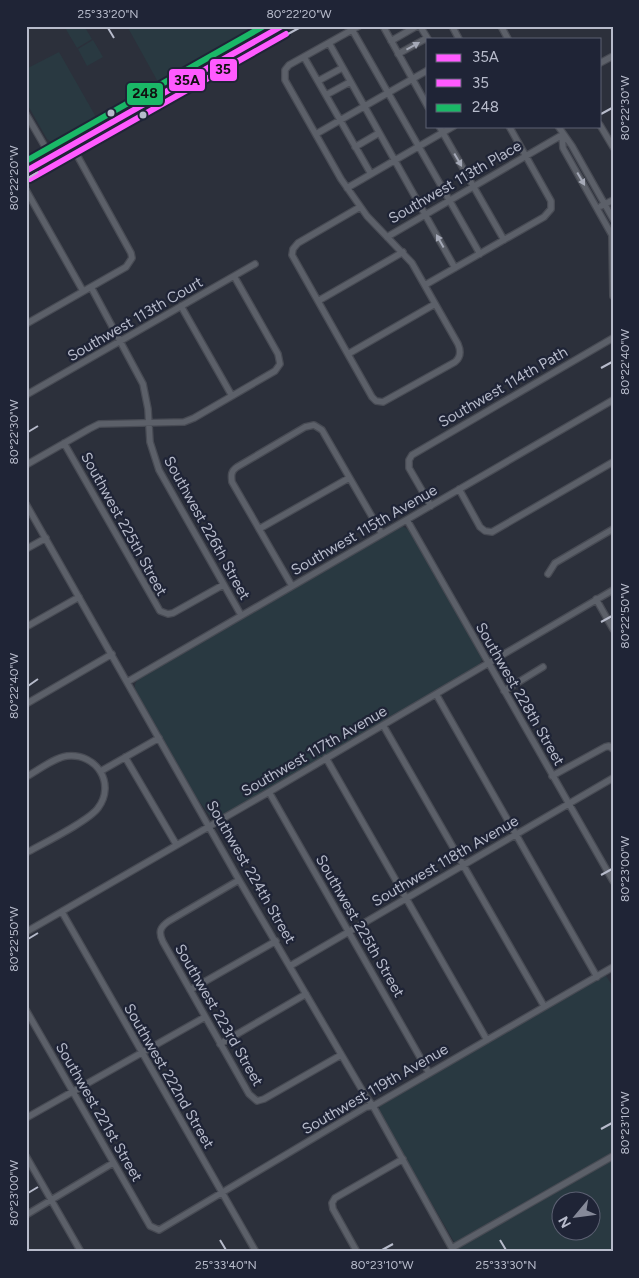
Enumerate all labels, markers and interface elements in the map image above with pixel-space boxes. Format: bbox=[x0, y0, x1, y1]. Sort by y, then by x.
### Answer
text: 25°33'20"N bbox=[77, 7, 139, 21]
text: 80°22'20"W bbox=[266, 7, 332, 21]
legend bbox=[426, 38, 602, 128]
one-way arrow bbox=[406, 42, 419, 51]
text: 35A bbox=[472, 48, 499, 66]
line badge: 35 bbox=[209, 58, 238, 82]
text: 35 bbox=[215, 61, 231, 78]
line badge: 35A bbox=[168, 68, 206, 92]
text: 35A bbox=[174, 72, 200, 89]
text: 35 bbox=[472, 74, 489, 92]
text: 80°22'30"W bbox=[618, 75, 632, 140]
line badge: 248 bbox=[126, 82, 164, 106]
text: 248 bbox=[132, 85, 158, 102]
text: 248 bbox=[472, 98, 499, 116]
unlabelled marker bbox=[106, 108, 116, 118]
unlabelled marker bbox=[138, 110, 148, 120]
street label: Southwest 113th Place bbox=[385, 137, 525, 227]
text: 80°22'20"W bbox=[7, 145, 21, 211]
one-way arrow bbox=[453, 153, 462, 166]
one-way arrow bbox=[576, 172, 585, 185]
one-way arrow bbox=[436, 234, 444, 249]
street label: Southwest 113th Court bbox=[64, 273, 206, 365]
text: 80°22'40"W bbox=[618, 329, 632, 395]
street label: Southwest 114th Path bbox=[435, 343, 571, 431]
text: 80°22'30"W bbox=[7, 399, 21, 464]
street label: Southwest 225th Street bbox=[77, 449, 171, 599]
street label: Southwest 226th Street bbox=[160, 453, 254, 603]
street label: Southwest 115th Avenue bbox=[288, 481, 440, 579]
text: 80°22'50"W bbox=[618, 583, 632, 649]
street label: Southwest 228th Street bbox=[472, 619, 568, 769]
text: 80°22'40"W bbox=[7, 653, 21, 719]
street label: Southwest 117th Avenue bbox=[238, 702, 390, 800]
street label: Southwest 224th Street bbox=[203, 797, 300, 947]
street label: Southwest 118th Avenue bbox=[368, 812, 522, 910]
text: 80°23'00"W bbox=[618, 836, 632, 902]
street label: Southwest 225th Street bbox=[312, 852, 408, 1001]
text: 80°22'50"W bbox=[7, 906, 21, 972]
street label: Southwest 223rd Street bbox=[171, 941, 267, 1089]
street label: Southwest 222nd Street bbox=[120, 1000, 218, 1152]
street label: Southwest 221st Street bbox=[52, 1039, 146, 1185]
street label: Southwest 119th Avenue bbox=[299, 1040, 451, 1138]
text: 80°23'10"W bbox=[618, 1091, 632, 1155]
text: 80°23'00"W bbox=[7, 1160, 21, 1226]
north arrow bbox=[552, 1190, 602, 1240]
text: N bbox=[555, 1213, 575, 1231]
text: 25°33'40"N bbox=[195, 1258, 257, 1272]
text: 80°23'10"W bbox=[350, 1258, 414, 1272]
text: 25°33'30"N bbox=[476, 1258, 536, 1272]

